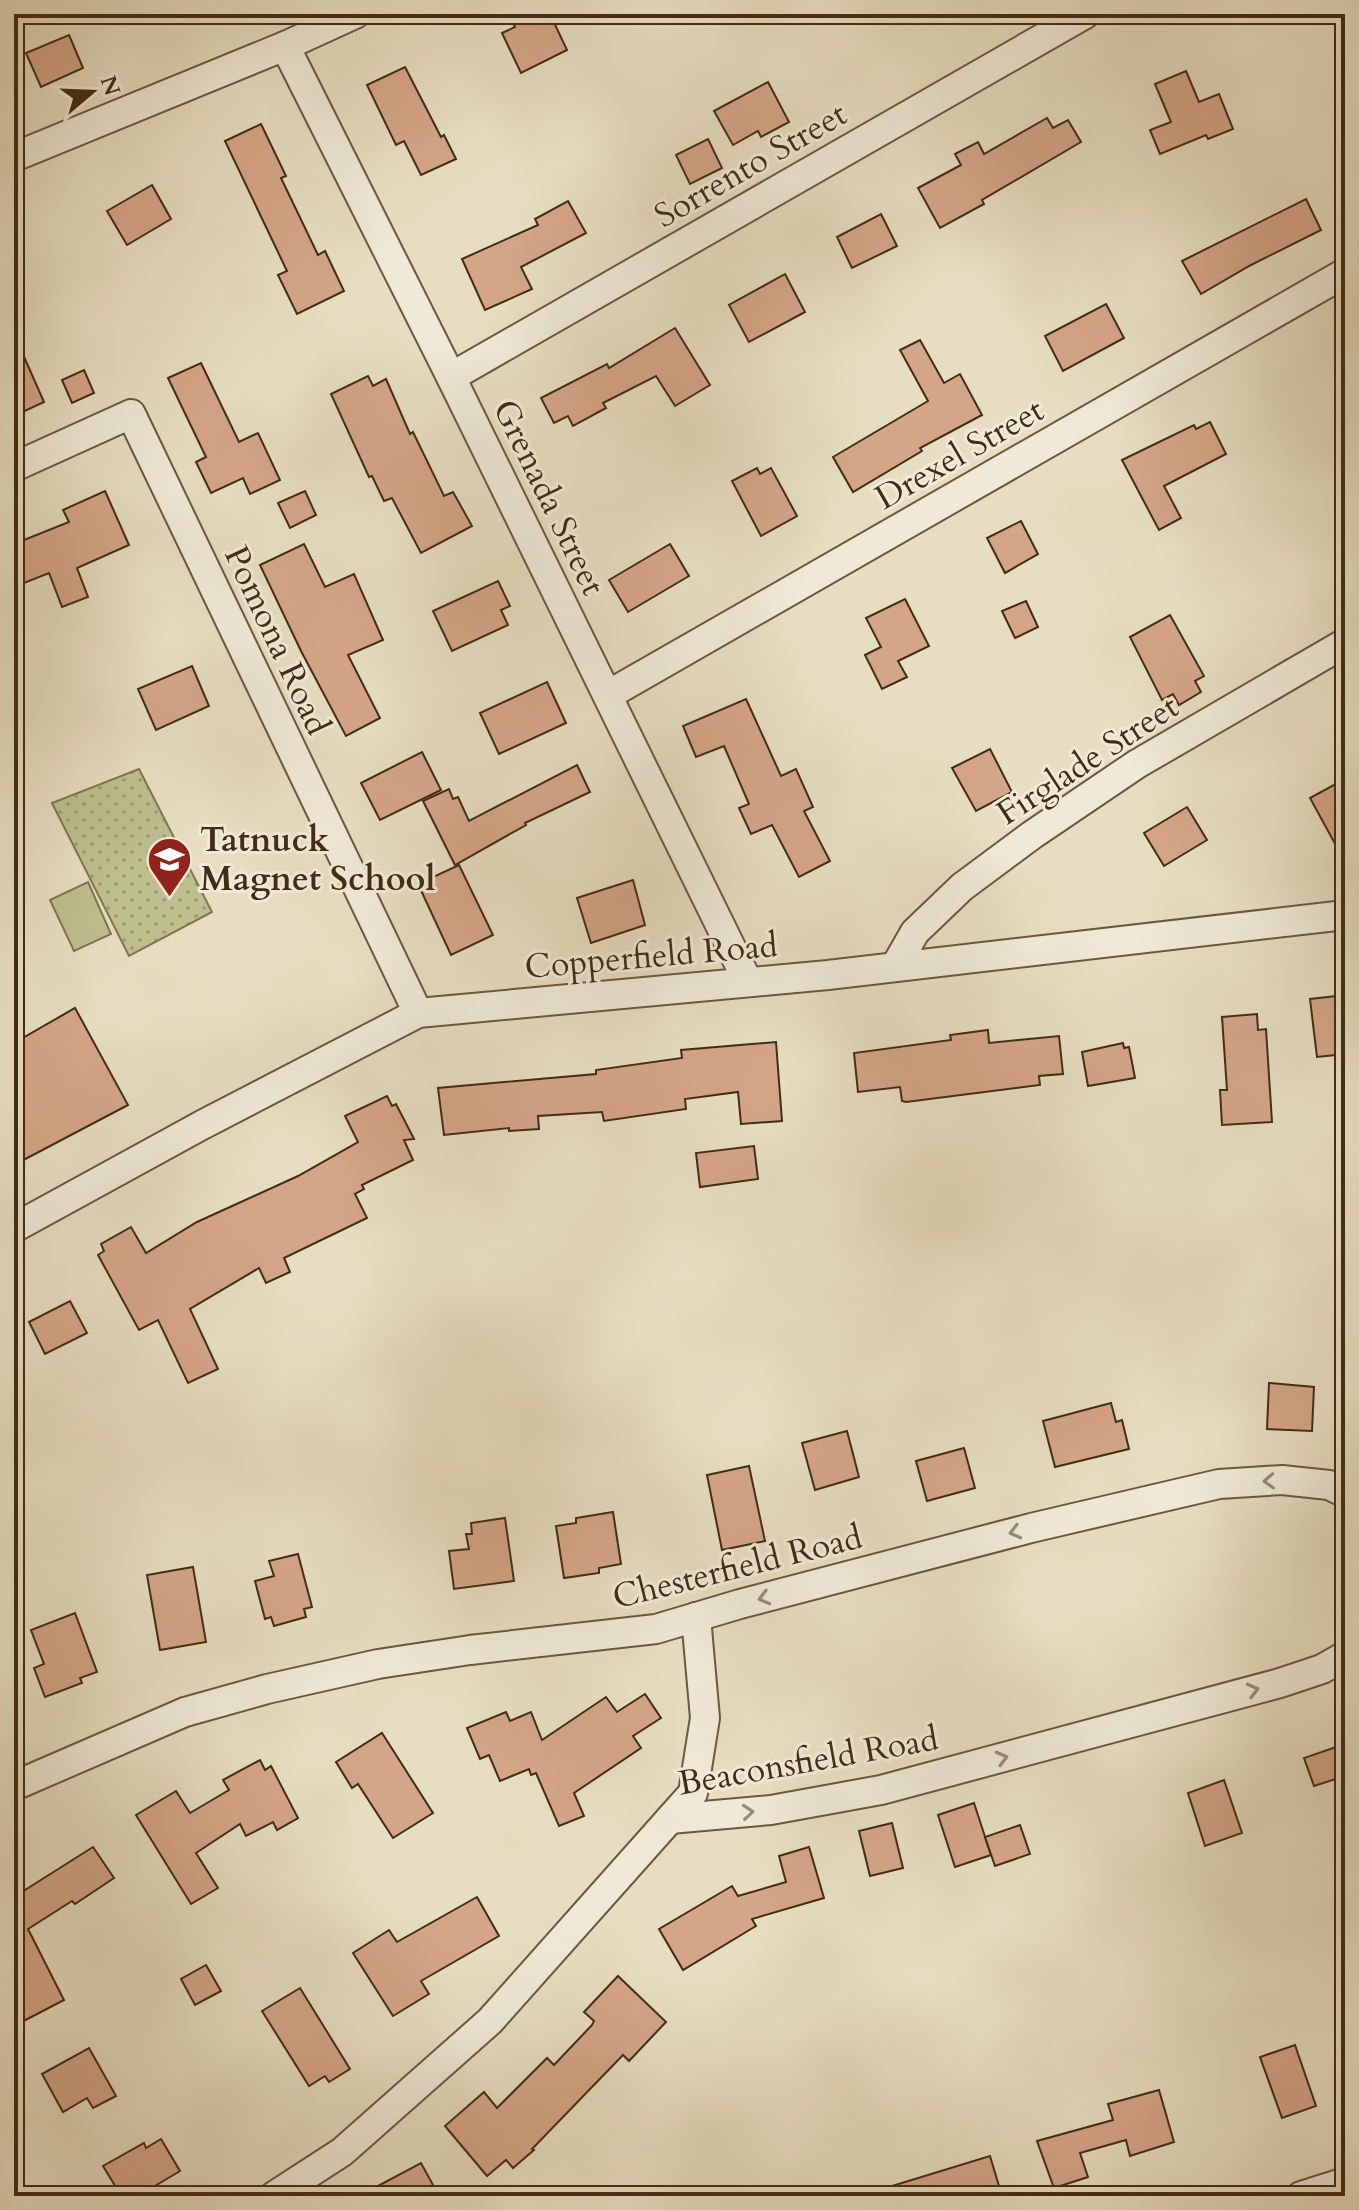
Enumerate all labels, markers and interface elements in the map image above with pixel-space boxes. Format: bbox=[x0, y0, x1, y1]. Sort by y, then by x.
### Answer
north arrow bbox=[52, 52, 132, 132]
text: N bbox=[93, 72, 127, 100]
street label: Sorrento Street bbox=[646, 91, 855, 239]
street label: Drexel Street bbox=[867, 387, 1052, 521]
street label: Grenada Street bbox=[482, 392, 616, 603]
street label: Pomona Road bbox=[213, 538, 341, 742]
street label: Firglade Street bbox=[988, 684, 1188, 836]
place label: Tatnuck Magnet School bbox=[200, 817, 435, 902]
school or university icon: Tatnuck Magnet School bbox=[145, 835, 193, 898]
street label: Copperfield Road bbox=[523, 922, 779, 990]
one-way arrow bbox=[1262, 1472, 1275, 1489]
street label: Chesterfield Road bbox=[608, 1514, 867, 1620]
one-way arrow bbox=[1008, 1522, 1022, 1539]
one-way arrow bbox=[757, 1589, 771, 1606]
one-way arrow bbox=[1245, 1682, 1259, 1699]
street label: Beaconsfield Road bbox=[675, 1715, 942, 1806]
one-way arrow bbox=[994, 1750, 1008, 1767]
one-way arrow bbox=[742, 1804, 755, 1821]

